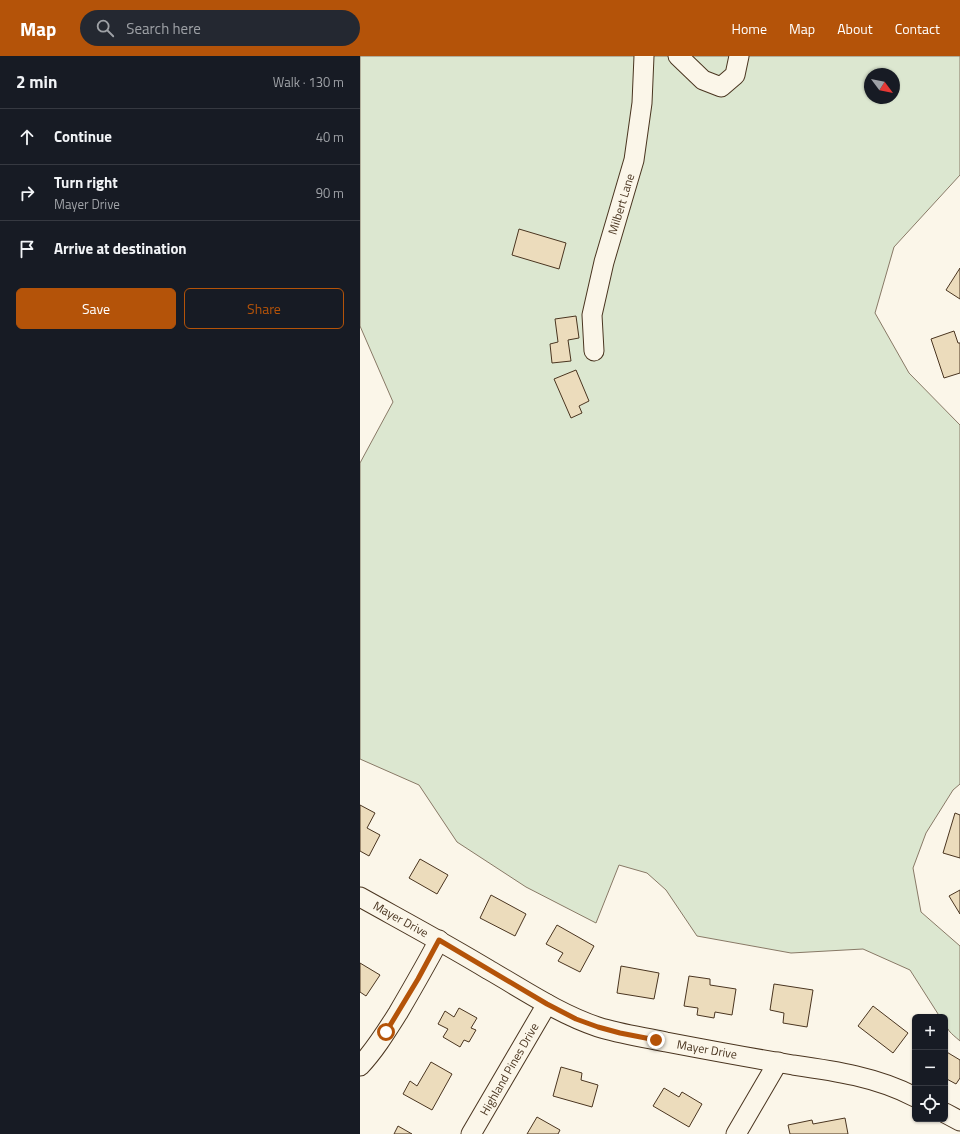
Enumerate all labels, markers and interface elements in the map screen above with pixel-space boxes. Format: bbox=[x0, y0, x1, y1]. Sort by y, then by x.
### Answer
search box bbox=[80, 10, 360, 46]
text: Map bbox=[20, 14, 56, 43]
icon: search bbox=[94, 17, 116, 39]
text: Search here bbox=[126, 17, 201, 40]
text: Home bbox=[732, 18, 767, 39]
text: Map bbox=[789, 18, 815, 39]
text: About bbox=[837, 18, 873, 39]
text: Contact bbox=[895, 18, 940, 39]
north arrow bbox=[864, 68, 900, 104]
text: 2 min bbox=[16, 69, 57, 95]
text: Walk · 130 m bbox=[273, 72, 344, 92]
text: Continue bbox=[54, 125, 112, 148]
icon: ahead bbox=[16, 126, 38, 148]
text: 40 m bbox=[316, 127, 344, 147]
text: Turn right bbox=[54, 171, 118, 194]
street label: Milbert Lane bbox=[603, 171, 639, 237]
icon: right bbox=[16, 182, 38, 204]
text: 90 m bbox=[316, 183, 344, 203]
text: Mayer Drive bbox=[54, 194, 120, 214]
text: Arrive at destination bbox=[54, 237, 187, 260]
icon: arrive bbox=[16, 238, 38, 260]
button: Save bbox=[16, 288, 176, 329]
button: Share bbox=[184, 288, 344, 329]
street label: Mayer Drive bbox=[370, 896, 432, 942]
map controls bbox=[912, 1014, 948, 1122]
button: + bbox=[912, 1014, 948, 1050]
street label: Highland Pines Drive bbox=[475, 1019, 543, 1119]
route start bbox=[377, 1023, 395, 1041]
route end bbox=[647, 1031, 665, 1049]
street label: Mayer Drive bbox=[675, 1034, 739, 1064]
button: − bbox=[912, 1050, 948, 1086]
button: locate bbox=[912, 1086, 948, 1122]

